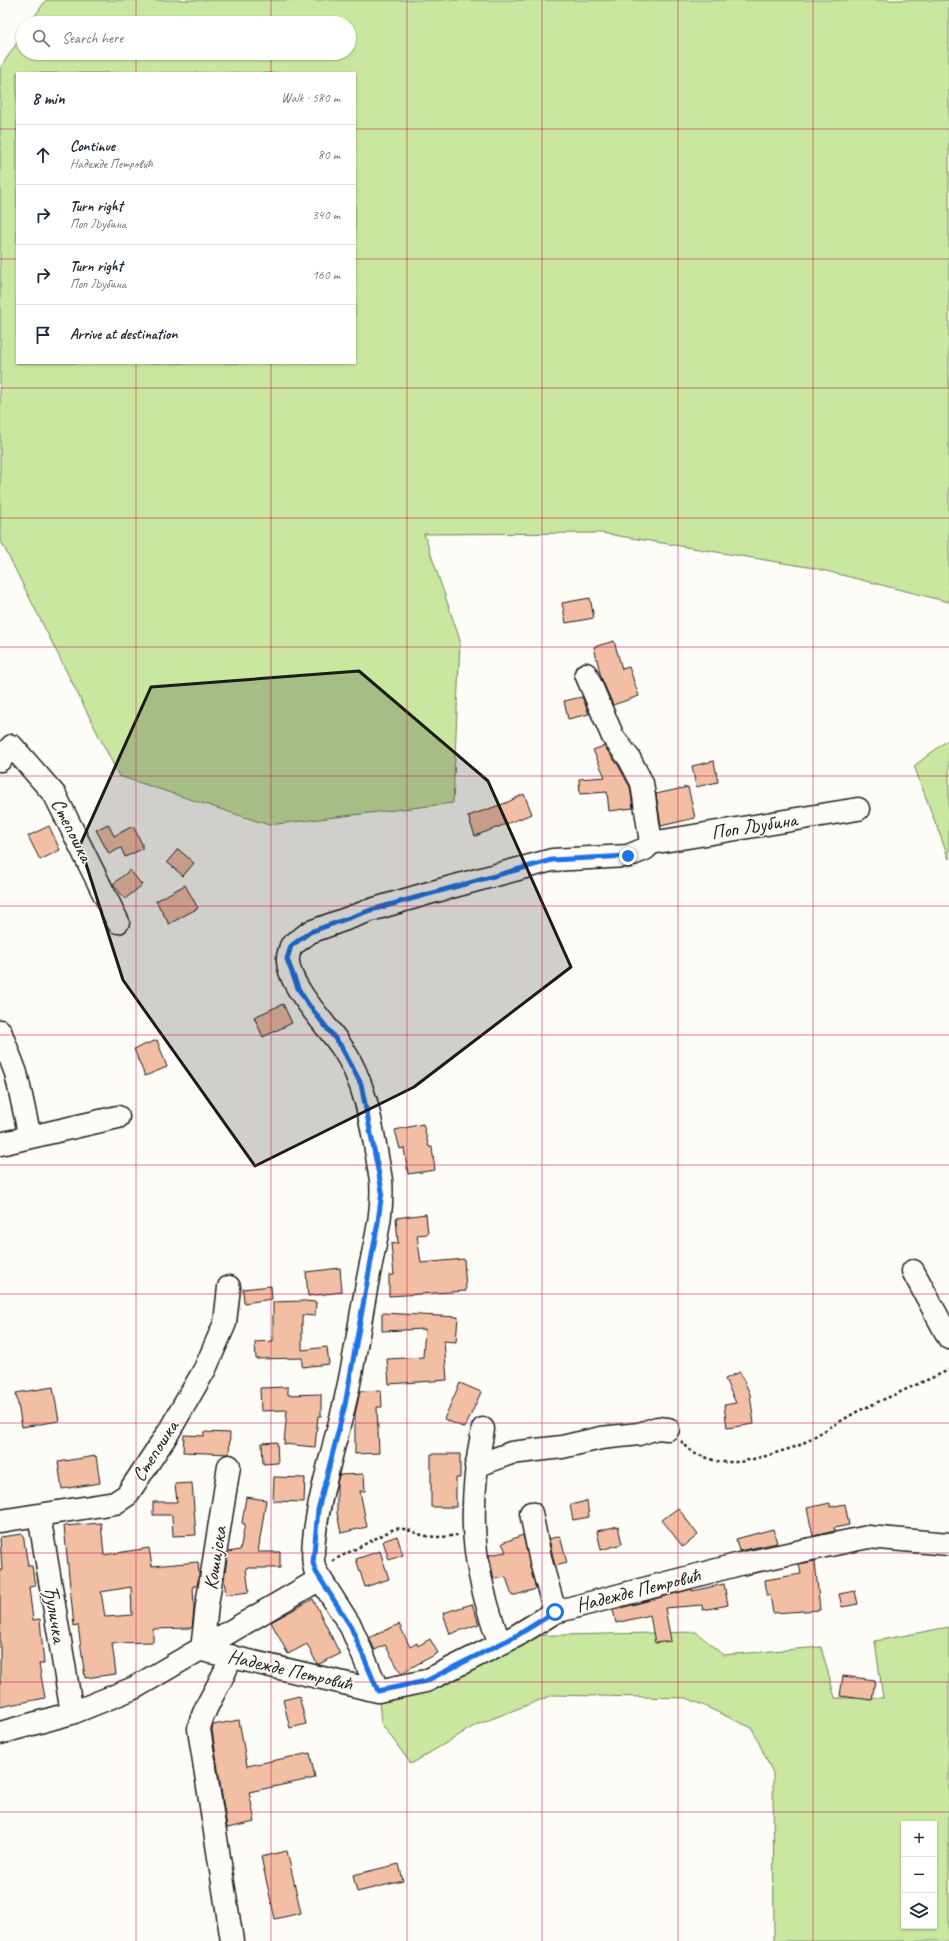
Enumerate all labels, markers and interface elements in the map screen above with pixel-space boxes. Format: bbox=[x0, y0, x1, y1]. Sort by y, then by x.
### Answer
search box bbox=[16, 16, 356, 60]
icon: search bbox=[30, 27, 52, 49]
text: Search here bbox=[62, 29, 123, 48]
text: 8 min bbox=[32, 88, 65, 109]
text: Walk · 580 m bbox=[281, 90, 340, 106]
text: Continue bbox=[70, 137, 115, 156]
icon: ahead bbox=[32, 144, 54, 166]
text: 80 m bbox=[318, 147, 340, 163]
text: Надежде Петровић bbox=[70, 156, 152, 172]
text: Turn right bbox=[70, 197, 123, 216]
icon: right bbox=[32, 204, 54, 226]
text: 340 m bbox=[312, 207, 340, 223]
text: Поп Љубина bbox=[70, 216, 126, 232]
text: Turn right bbox=[70, 257, 123, 276]
icon: right bbox=[32, 264, 54, 286]
text: 160 m bbox=[312, 267, 340, 283]
text: Поп Љубина bbox=[70, 276, 126, 292]
icon: arrive bbox=[32, 324, 54, 346]
text: Arrive at destination bbox=[70, 325, 177, 344]
street label: Степошка bbox=[45, 794, 99, 868]
street label: Поп Љубина bbox=[709, 807, 800, 845]
route end bbox=[619, 847, 637, 865]
street label: Степошка bbox=[126, 1414, 185, 1486]
street label: Кошијска bbox=[198, 1523, 233, 1591]
street label: Надежде Петровић bbox=[573, 1562, 704, 1617]
street label: Ђуличка bbox=[37, 1584, 72, 1646]
route start bbox=[546, 1603, 564, 1621]
street label: Надежде Петровић bbox=[225, 1644, 356, 1697]
map controls bbox=[901, 1821, 937, 1929]
button: + bbox=[901, 1821, 937, 1857]
button: − bbox=[901, 1857, 937, 1893]
button: layers bbox=[901, 1893, 937, 1929]

